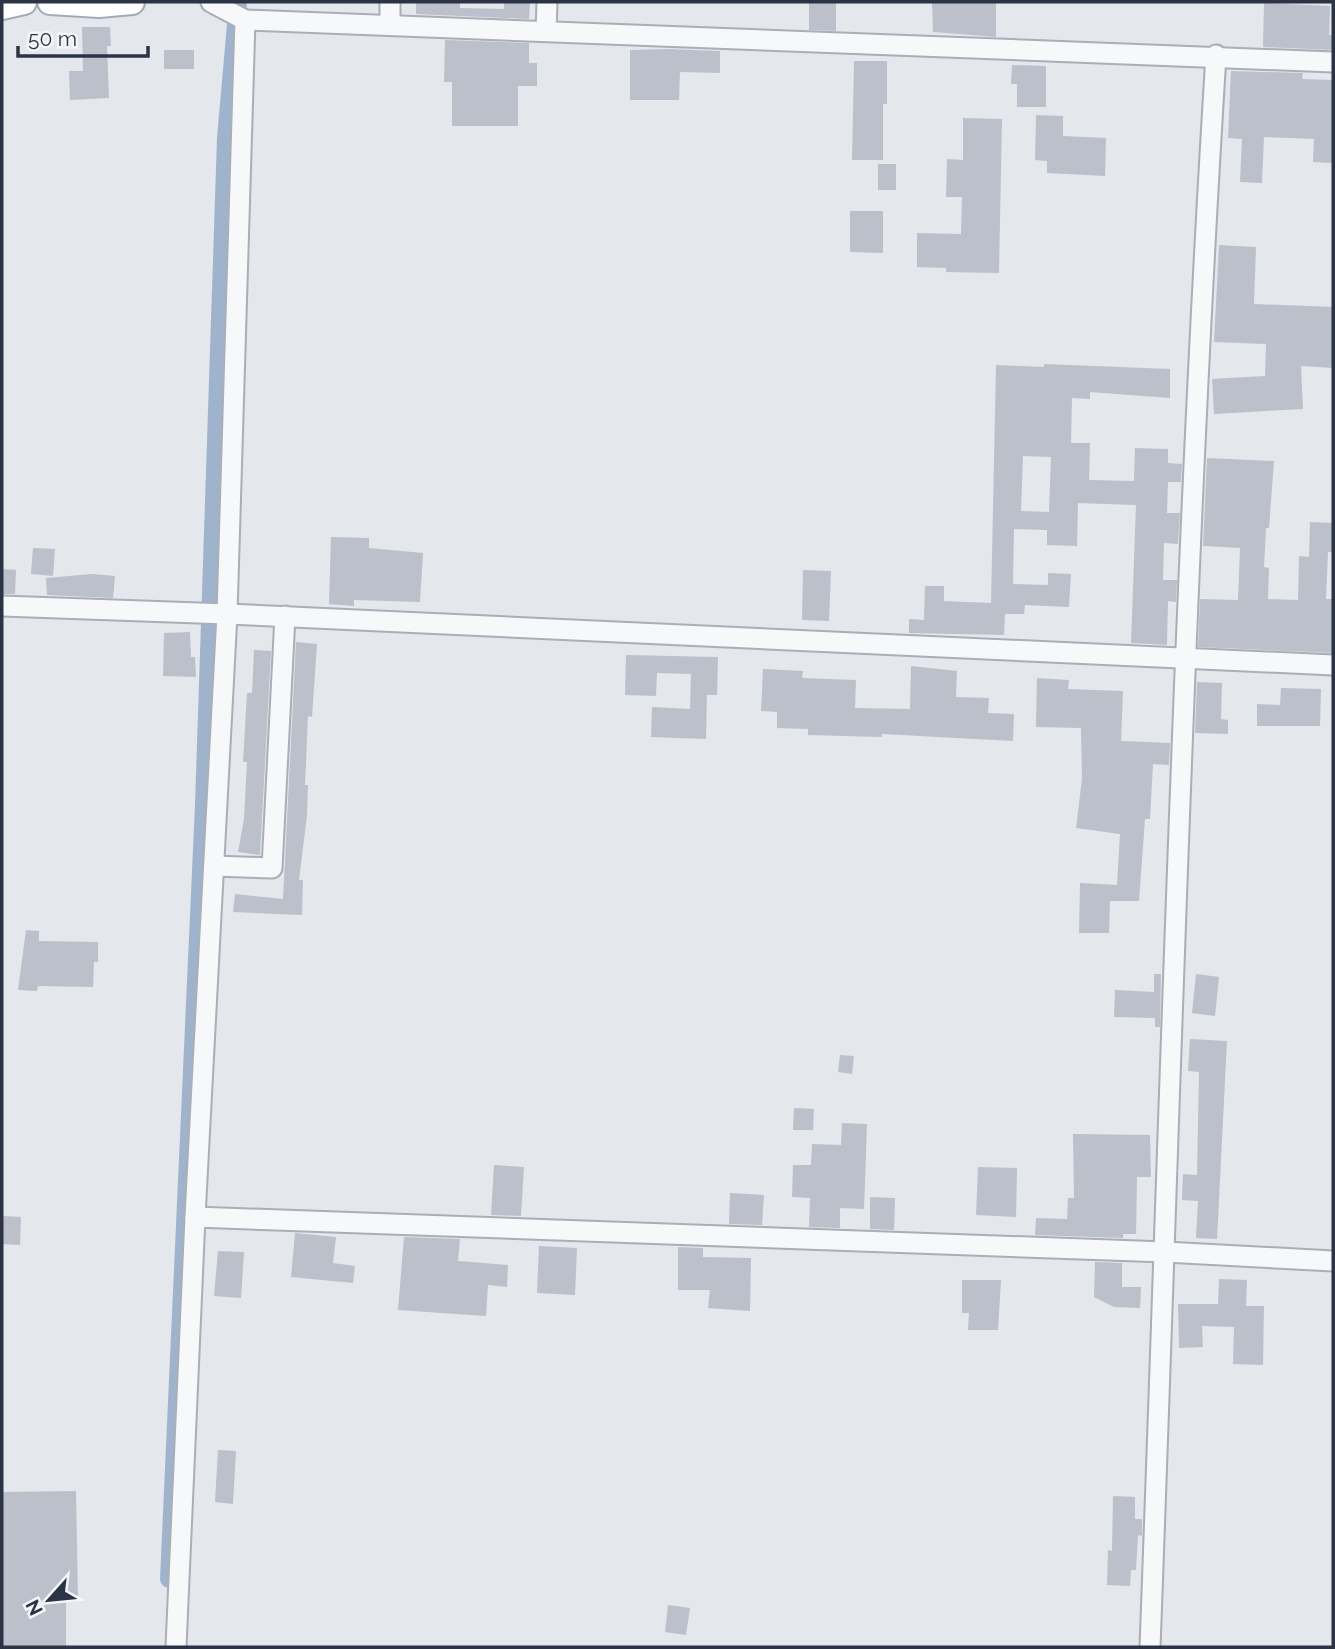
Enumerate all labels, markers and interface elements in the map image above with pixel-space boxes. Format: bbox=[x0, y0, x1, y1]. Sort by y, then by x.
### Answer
scale bar bbox=[18, 14, 147, 58]
text: 50 m bbox=[28, 26, 77, 51]
north arrow bbox=[14, 1565, 84, 1635]
text: N bbox=[21, 1596, 47, 1619]

